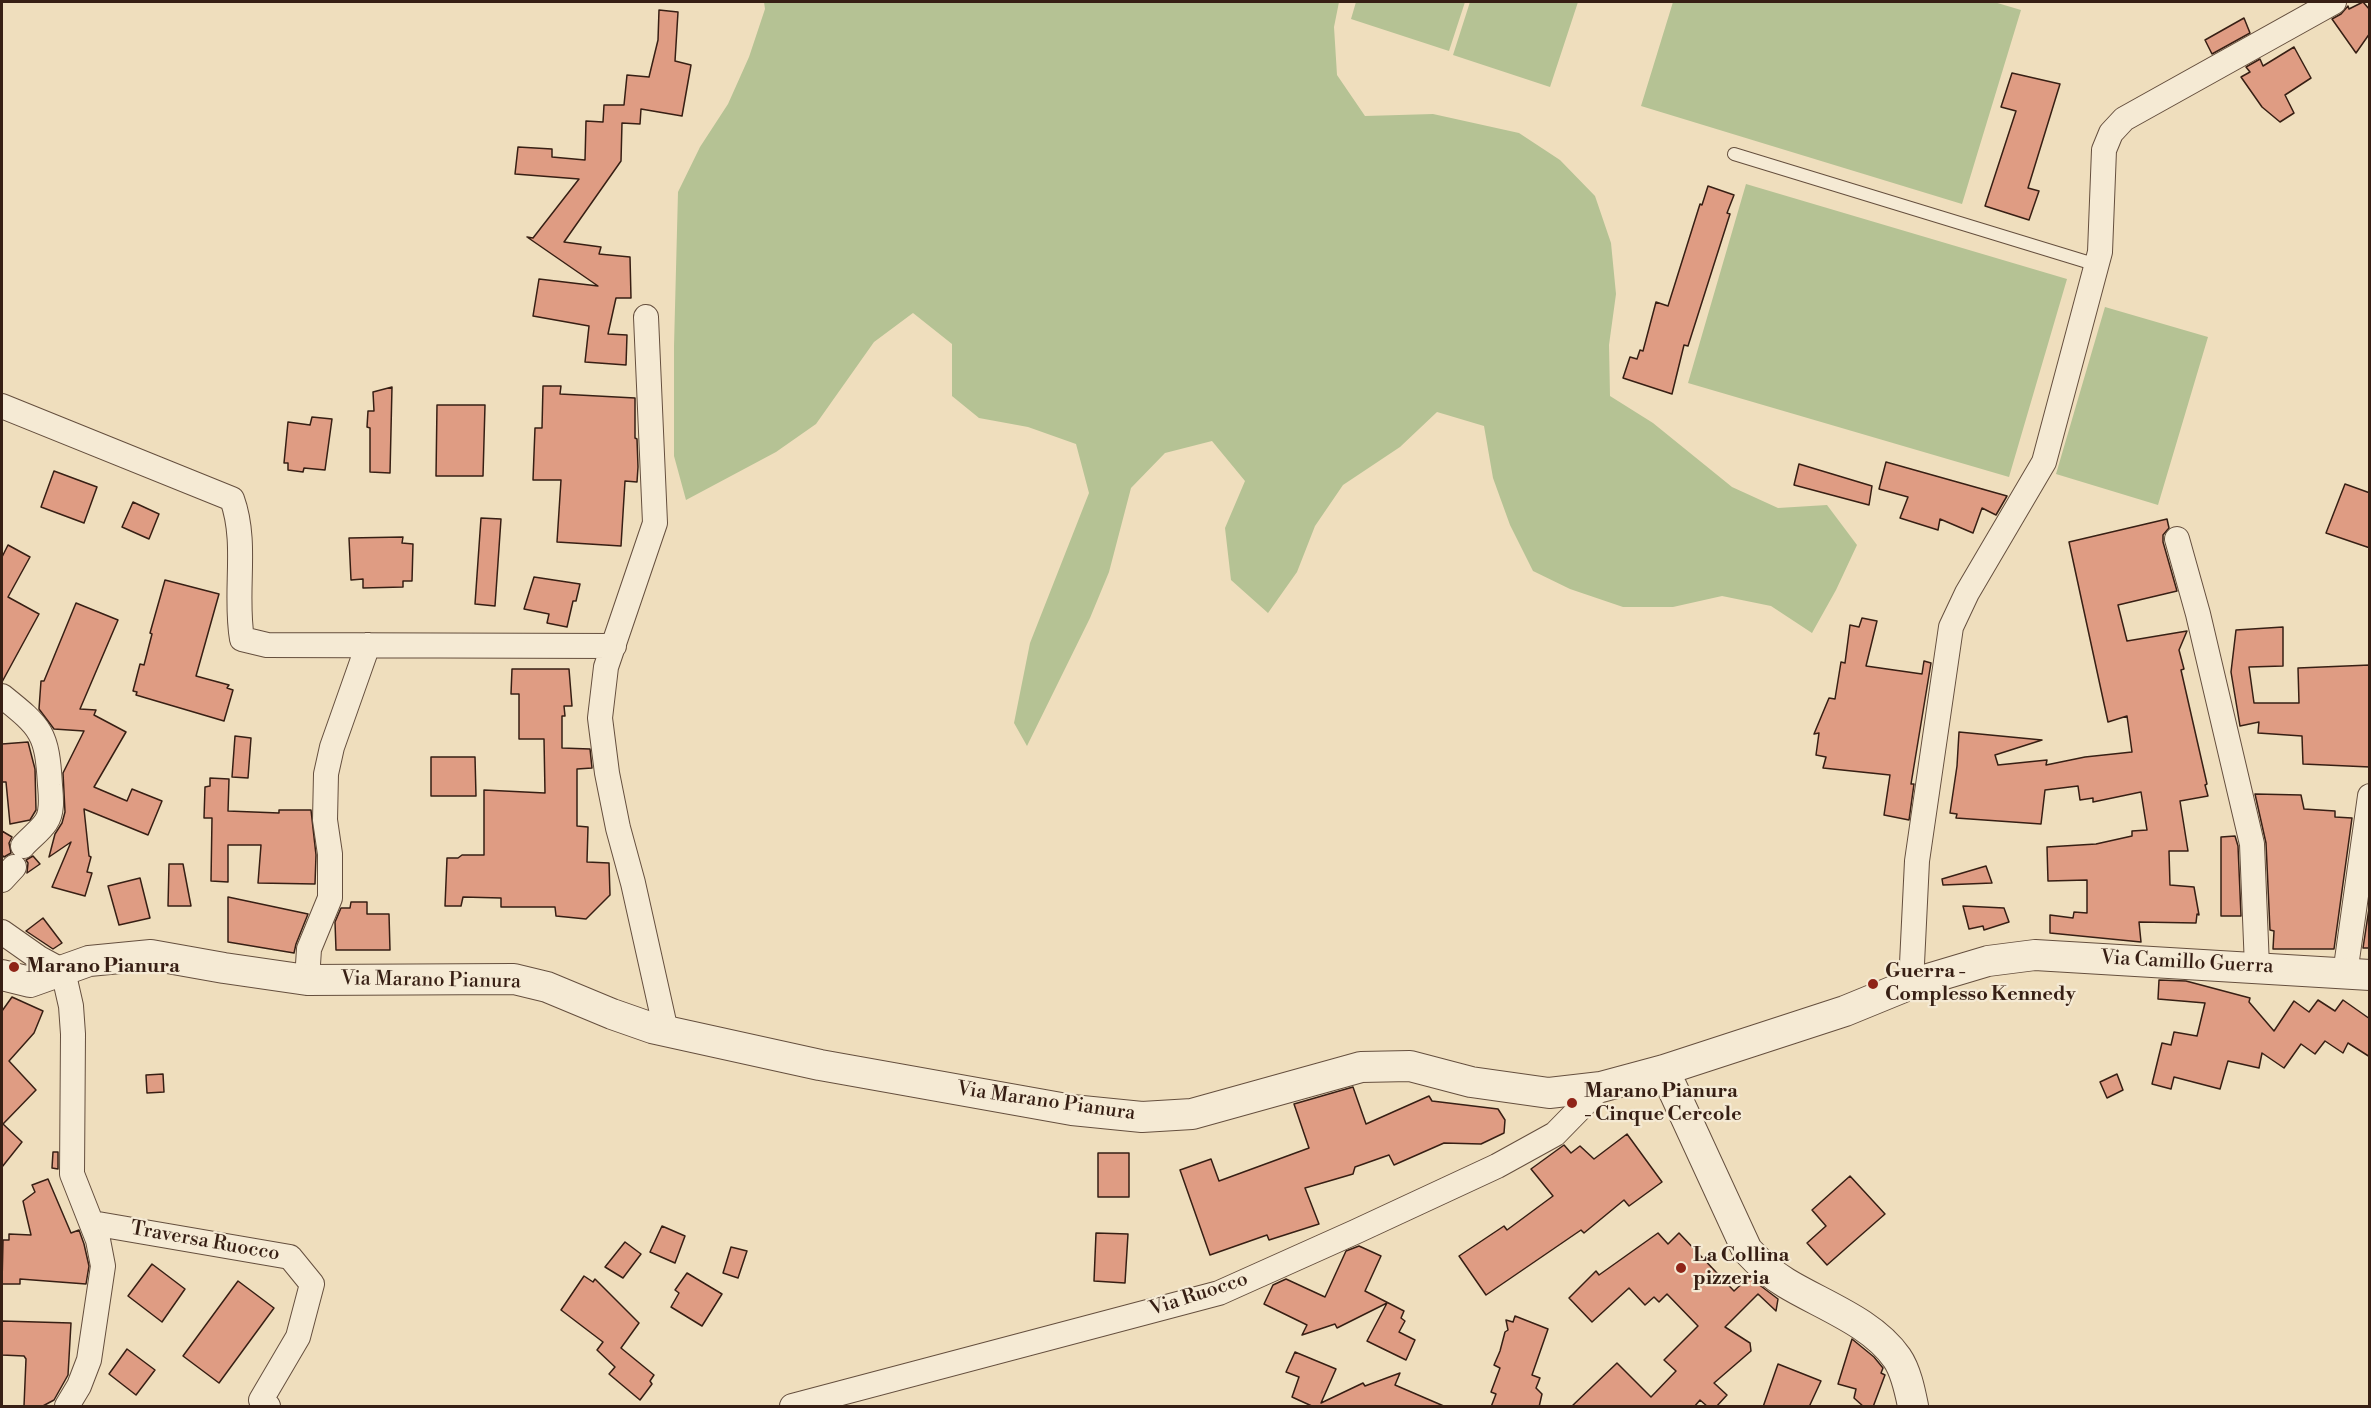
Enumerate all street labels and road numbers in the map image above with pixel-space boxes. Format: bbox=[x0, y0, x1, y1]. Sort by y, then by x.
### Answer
street label: Via Camillo Guerra bbox=[2100, 946, 2274, 980]
street label: Via Marano Pianura bbox=[341, 967, 521, 995]
street label: Via Marano Pianura bbox=[955, 1078, 1137, 1126]
street label: Traversa Ruocco bbox=[129, 1217, 281, 1267]
street label: Via Ruocco bbox=[1147, 1268, 1251, 1322]

